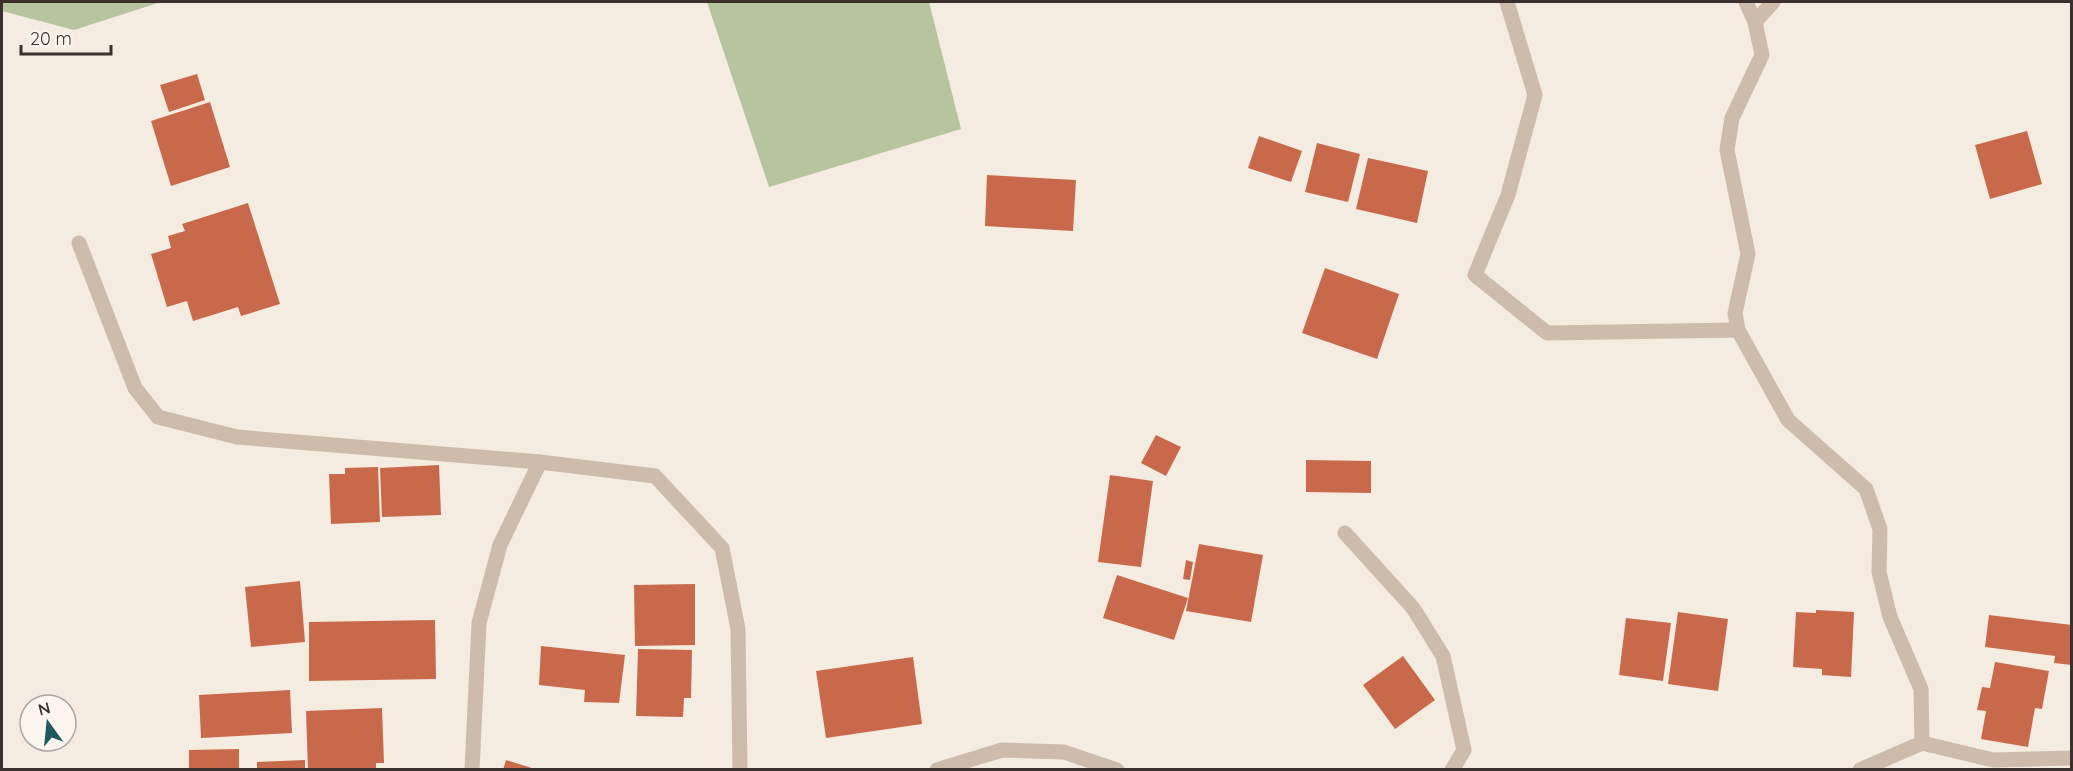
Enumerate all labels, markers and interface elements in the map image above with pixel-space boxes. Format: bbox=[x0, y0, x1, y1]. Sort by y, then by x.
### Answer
scale bar bbox=[21, 18, 111, 56]
text: 20 m bbox=[30, 27, 72, 50]
north arrow bbox=[18, 693, 78, 753]
text: N bbox=[36, 697, 52, 720]

